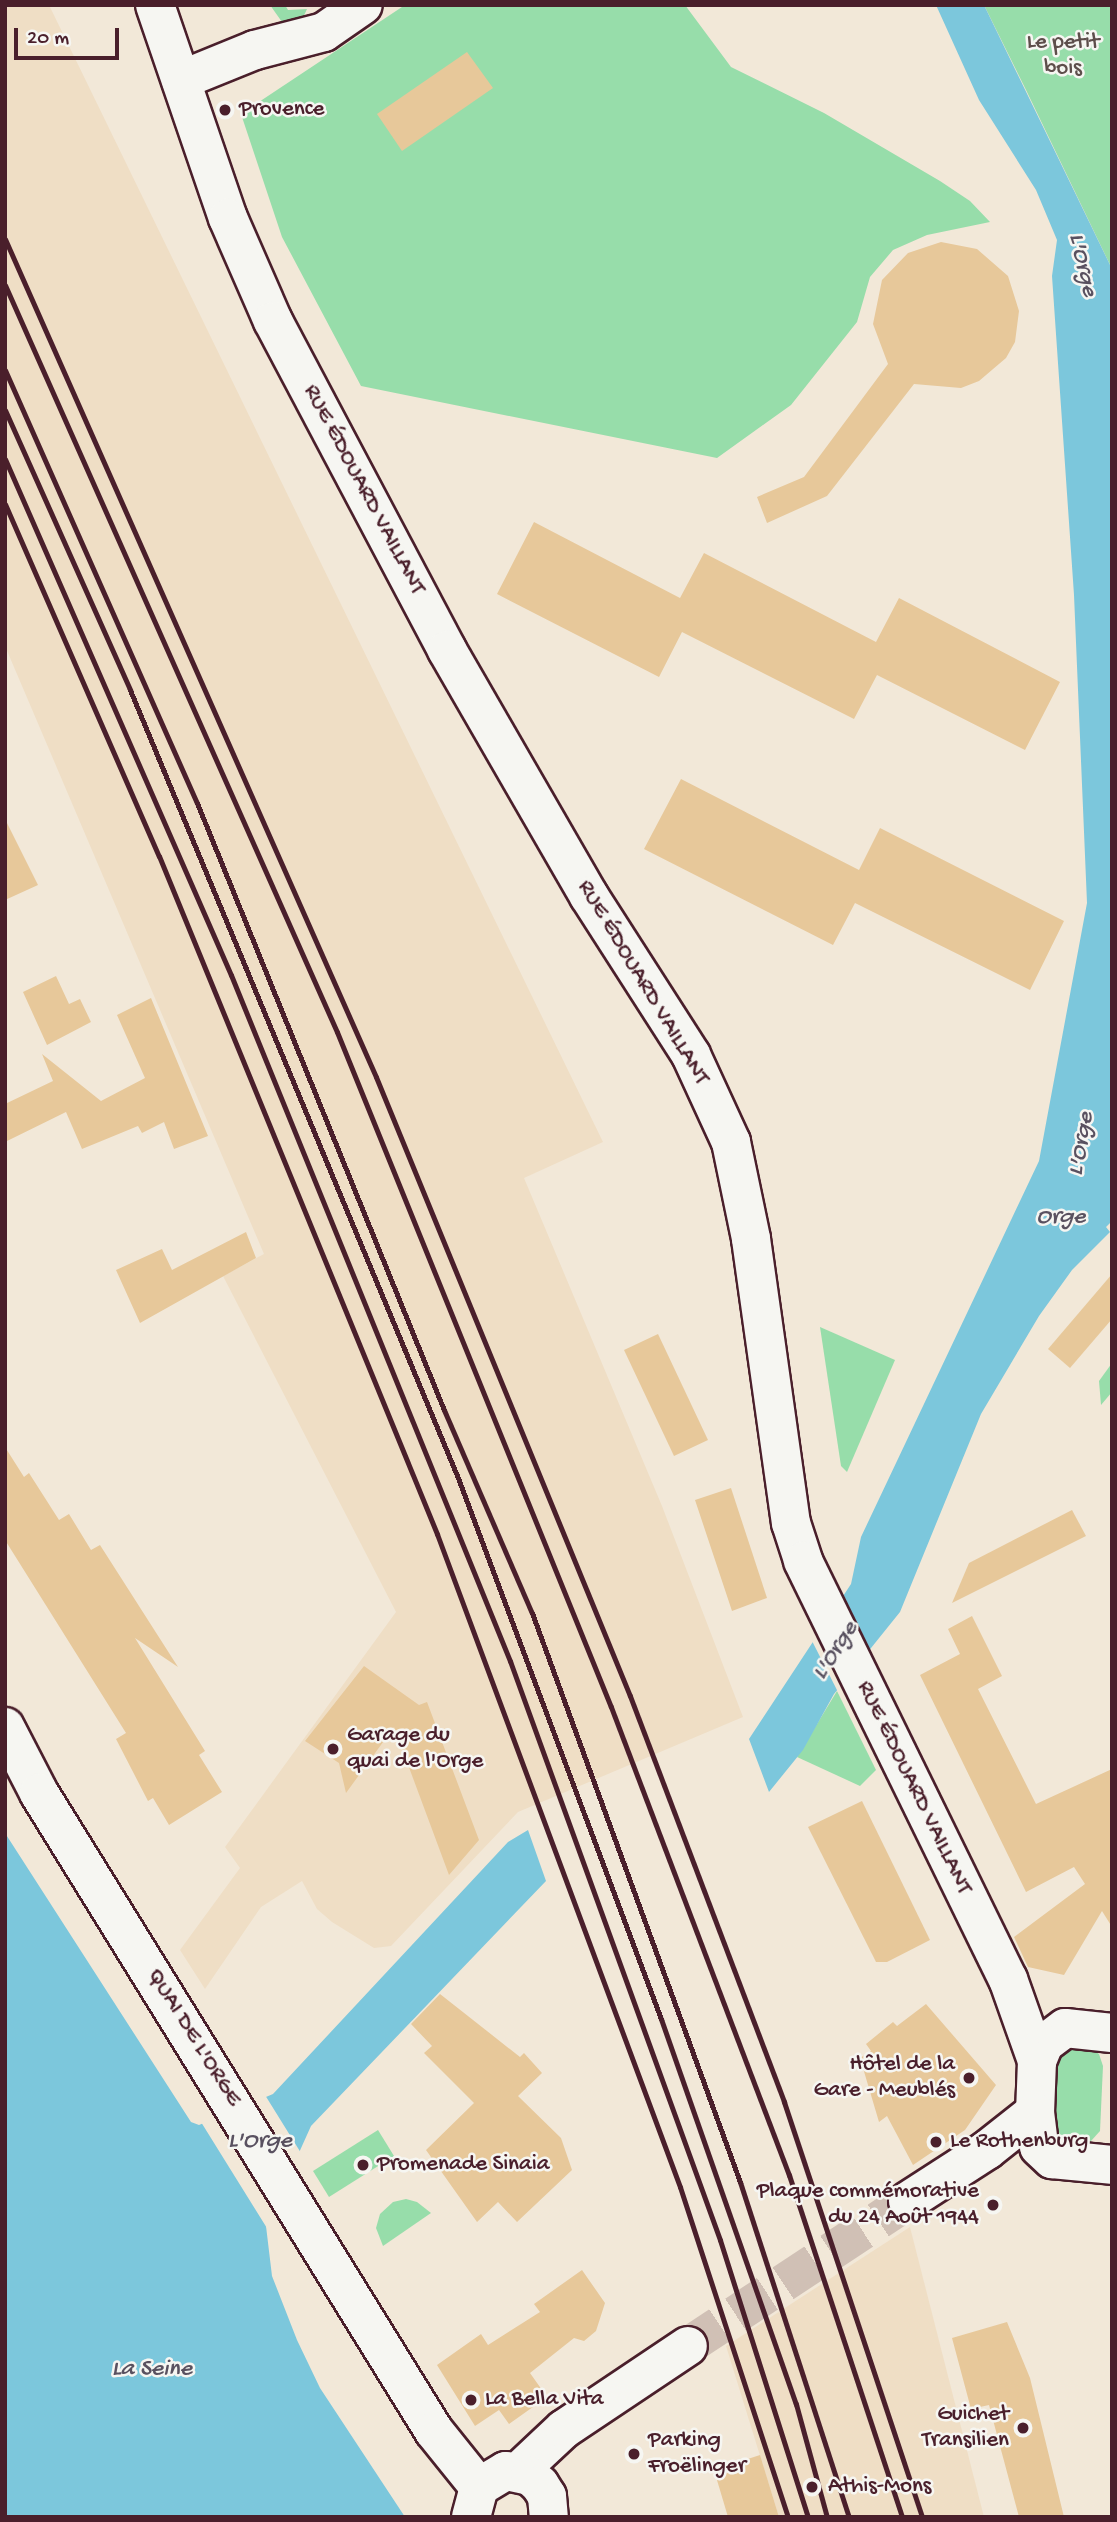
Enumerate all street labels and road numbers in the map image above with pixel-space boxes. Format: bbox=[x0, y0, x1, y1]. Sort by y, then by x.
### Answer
street label: RUE ÉDOUARD VAILLANT bbox=[296, 380, 430, 600]
street label: RUE ÉDOUARD VAILLANT bbox=[570, 876, 714, 1090]
street label: RUE ÉDOUARD VAILLANT bbox=[849, 1677, 977, 1899]
street label: QUAI DE L'ORGE bbox=[140, 1964, 246, 2112]

